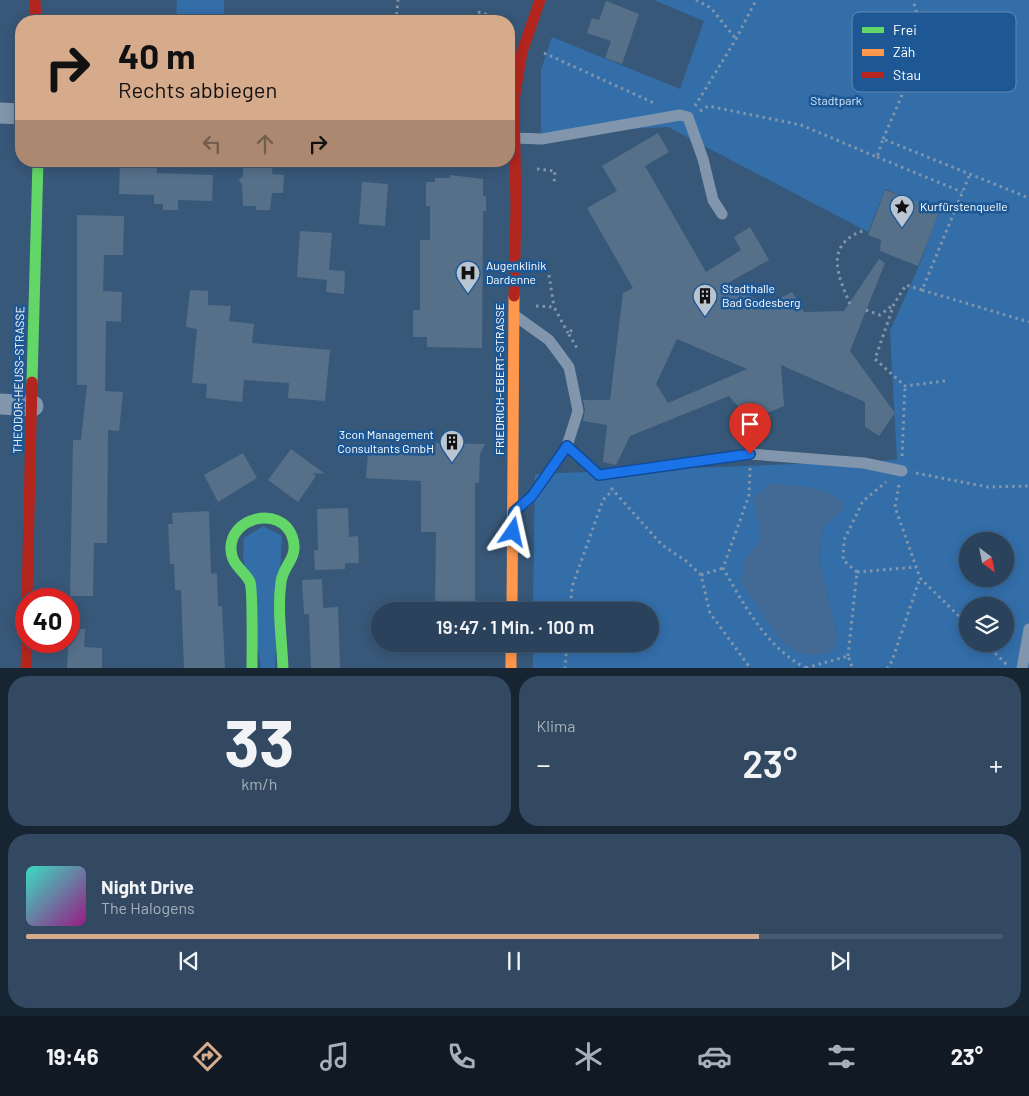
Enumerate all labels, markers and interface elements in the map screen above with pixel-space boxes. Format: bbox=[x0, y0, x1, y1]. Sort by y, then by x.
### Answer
legend bbox=[852, 12, 1016, 92]
text: Frei bbox=[893, 21, 917, 38]
text: 40 m bbox=[118, 34, 195, 76]
icon: right bbox=[35, 35, 100, 100]
text: Zäh bbox=[893, 43, 915, 60]
text: Stau bbox=[893, 66, 921, 83]
text: Rechts abbiegen bbox=[118, 76, 277, 102]
park label: Stadtpark bbox=[810, 93, 862, 107]
icon: left bbox=[198, 130, 226, 158]
icon: ahead bbox=[251, 130, 279, 158]
icon: right bbox=[304, 130, 332, 158]
place icon: Kurfürstenquelle bbox=[889, 194, 915, 228]
place label: Kurfürstenquelle bbox=[920, 199, 1008, 213]
place label: Augenklinik Dardenne bbox=[486, 258, 546, 286]
hospital icon: Augenklinik Dardenne bbox=[455, 260, 481, 294]
place label: Stadthalle Bad Godesberg bbox=[722, 281, 801, 309]
building icon: Stadthalle Bad Godesberg bbox=[692, 283, 718, 317]
street label: FRIEDRICH-EBERT-STRASSE bbox=[492, 303, 506, 455]
street label: THEODOR-HEUSS-STRASSE bbox=[10, 306, 26, 454]
pin bbox=[729, 403, 771, 454]
icon: arrive bbox=[736, 410, 764, 438]
place label: 3con Management Consultants GmbH bbox=[338, 427, 434, 455]
building icon: 3con Management Consultants GmbH bbox=[439, 429, 465, 463]
position arrow bbox=[486, 505, 538, 557]
north arrow bbox=[959, 532, 1014, 588]
map controls bbox=[959, 532, 1014, 652]
speed limit sign: 40 bbox=[15, 588, 80, 653]
button: layers bbox=[959, 597, 1014, 652]
text: 19:47 · 1 Min. · 100 m bbox=[436, 615, 594, 638]
text: 33 bbox=[224, 702, 294, 780]
text: Klima bbox=[537, 716, 575, 735]
text: 23° bbox=[742, 740, 797, 786]
text: − bbox=[537, 747, 551, 781]
text: + bbox=[989, 747, 1003, 781]
text: km/h bbox=[241, 774, 277, 793]
text: Night Drive bbox=[101, 875, 194, 898]
text: The Halogens bbox=[101, 898, 195, 917]
icon: previous bbox=[175, 947, 203, 975]
icon: pause bbox=[500, 947, 528, 975]
icon: next bbox=[826, 947, 854, 975]
icon: directions bbox=[190, 1039, 225, 1074]
icon: music bbox=[317, 1039, 352, 1074]
icon: phone bbox=[444, 1039, 479, 1074]
icon: climate bbox=[571, 1039, 606, 1074]
icon: car bbox=[697, 1039, 732, 1074]
icon: filters bbox=[824, 1039, 859, 1074]
text: 19:46 bbox=[46, 1043, 98, 1069]
text: 23° bbox=[951, 1043, 983, 1069]

